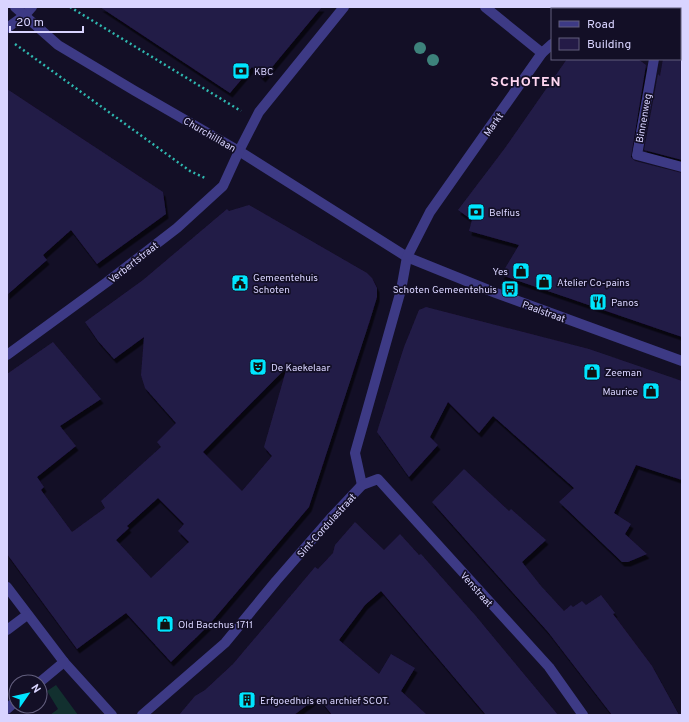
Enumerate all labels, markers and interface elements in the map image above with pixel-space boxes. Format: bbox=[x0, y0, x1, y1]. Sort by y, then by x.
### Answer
scale bar bbox=[10, 8, 83, 34]
legend bbox=[551, 8, 681, 60]
text: 20 m bbox=[16, 15, 44, 31]
text: Road bbox=[587, 17, 615, 33]
text: Building bbox=[587, 37, 631, 53]
bank icon: KBC bbox=[231, 61, 251, 81]
place label: KBC bbox=[254, 66, 274, 79]
district label: SCHOTEN bbox=[490, 74, 562, 91]
street label: Binnenweg bbox=[634, 93, 655, 144]
street label: Markt bbox=[481, 110, 507, 139]
street label: Churchilllaan bbox=[181, 115, 238, 156]
bank icon: Belfius bbox=[466, 202, 486, 222]
place label: Belfius bbox=[489, 207, 520, 220]
street label: Verbertstraat bbox=[106, 240, 162, 287]
shop icon: Yes bbox=[511, 261, 531, 281]
place label: Yes bbox=[493, 266, 508, 279]
place label: Gemeentehuis Schoten bbox=[253, 272, 318, 297]
shop icon: Atelier Co-pains bbox=[534, 272, 554, 292]
public building icon: Gemeentehuis Schoten bbox=[230, 273, 250, 293]
place label: Atelier Co-pains bbox=[557, 277, 630, 290]
bus stop icon: Schoten Gemeentehuis bbox=[500, 279, 520, 299]
place label: Schoten Gemeentehuis bbox=[393, 284, 497, 297]
restaurant icon: Panos bbox=[588, 292, 608, 312]
place label: Panos bbox=[611, 297, 639, 310]
street label: Paalstraat bbox=[520, 299, 567, 326]
theatre icon: De Kaekelaar bbox=[248, 357, 268, 377]
place label: De Kaekelaar bbox=[271, 362, 330, 375]
shop icon: Zeeman bbox=[582, 362, 602, 382]
place label: Zeeman bbox=[605, 367, 642, 380]
shop icon: Maurice bbox=[641, 381, 661, 401]
place label: Maurice bbox=[602, 386, 638, 399]
street label: Sint-Cordulastraat bbox=[295, 491, 360, 561]
street label: Venstraat bbox=[457, 570, 495, 610]
shop icon: Old Bacchus 1711 bbox=[155, 614, 175, 634]
place label: Old Bacchus 1711 bbox=[178, 619, 253, 632]
north arrow bbox=[8, 674, 48, 714]
text: N bbox=[27, 682, 43, 696]
building icon: Erfgoedhuis en archief SCOT. bbox=[237, 690, 257, 710]
place label: Erfgoedhuis en archief SCOT. bbox=[260, 695, 389, 708]

